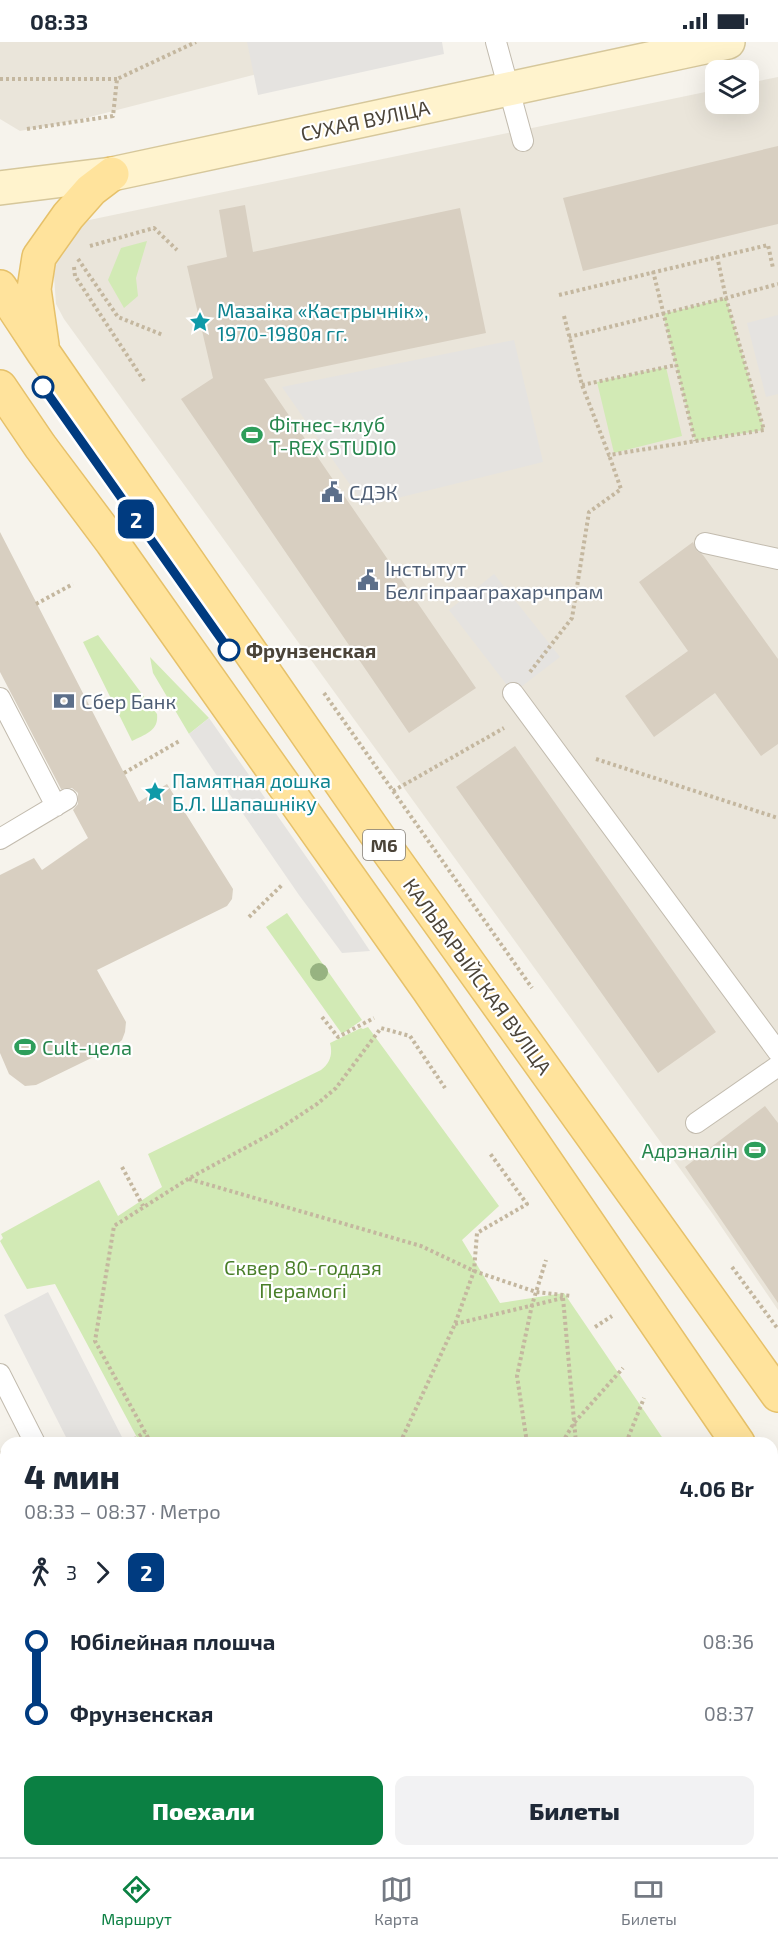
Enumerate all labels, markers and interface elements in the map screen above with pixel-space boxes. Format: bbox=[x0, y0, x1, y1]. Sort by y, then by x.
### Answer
text: 08:33 bbox=[30, 8, 88, 34]
map controls bbox=[705, 60, 759, 114]
button: layers bbox=[705, 60, 759, 114]
street label: СУХАЯ ВУЛІЦА bbox=[298, 94, 432, 145]
place label: Мазаіка «Кастрычнік», 1970-1980я гг. bbox=[217, 298, 429, 345]
place icon: Мазаіка «Кастрычнік», 1970-1980я гг. bbox=[188, 310, 212, 334]
unlabelled marker bbox=[32, 376, 54, 398]
place label: Фітнес-клуб T-REX STUDIO bbox=[269, 412, 397, 459]
sports icon: Фітнес-клуб T-REX STUDIO bbox=[240, 423, 264, 447]
public building icon: СДЭК bbox=[320, 480, 344, 504]
place label: СДЭК bbox=[349, 480, 398, 504]
line badge: 2 bbox=[116, 500, 156, 538]
text: 2 bbox=[130, 507, 142, 532]
place label: Інстытут Белгіпрааграхарчпрам bbox=[385, 556, 604, 603]
public building icon: Інстытут Белгіпрааграхарчпрам bbox=[356, 568, 380, 592]
place label: Фрунзенская bbox=[246, 638, 376, 662]
marker: Фрунзенская bbox=[218, 639, 240, 661]
bank icon: Сбер Банк bbox=[52, 689, 76, 713]
place label: Сбер Банк bbox=[81, 689, 176, 713]
place label: Памятная дошка Б.Л. Шапашніку bbox=[172, 768, 331, 816]
place icon: Памятная дошка Б.Л. Шапашніку bbox=[143, 780, 167, 804]
road number: М6 bbox=[363, 830, 405, 860]
street label: КАЛЬВАРЫЙСКАЯ ВУЛІЦА bbox=[399, 873, 558, 1079]
sports icon: Cult-цела bbox=[13, 1035, 37, 1059]
place label: Cult-цела bbox=[42, 1035, 132, 1059]
place label: Адрэналін bbox=[641, 1138, 738, 1162]
sports icon: Адрэналін bbox=[743, 1138, 767, 1162]
park label: Сквер 80-годдзя Перамогі bbox=[224, 1255, 382, 1302]
text: 4 мин bbox=[24, 1456, 120, 1496]
text: 4.06 Br bbox=[680, 1475, 754, 1501]
text: 08:33 – 08:37 · Метро bbox=[24, 1499, 221, 1523]
icon: walk bbox=[24, 1556, 57, 1589]
icon: forward bbox=[86, 1556, 119, 1589]
text: 3 bbox=[66, 1560, 77, 1584]
text: 2 bbox=[140, 1560, 152, 1585]
text: Юбілейная плошча bbox=[70, 1628, 275, 1654]
text: 08:36 bbox=[703, 1629, 754, 1653]
text: Фрунзенская bbox=[70, 1700, 213, 1726]
text: 08:37 bbox=[704, 1701, 754, 1725]
button: Поехали bbox=[24, 1776, 383, 1845]
button: Билеты bbox=[395, 1776, 754, 1845]
tab: Маршрут bbox=[101, 1873, 172, 1928]
tab: Карта bbox=[374, 1873, 419, 1928]
tab: Билеты bbox=[621, 1873, 677, 1928]

